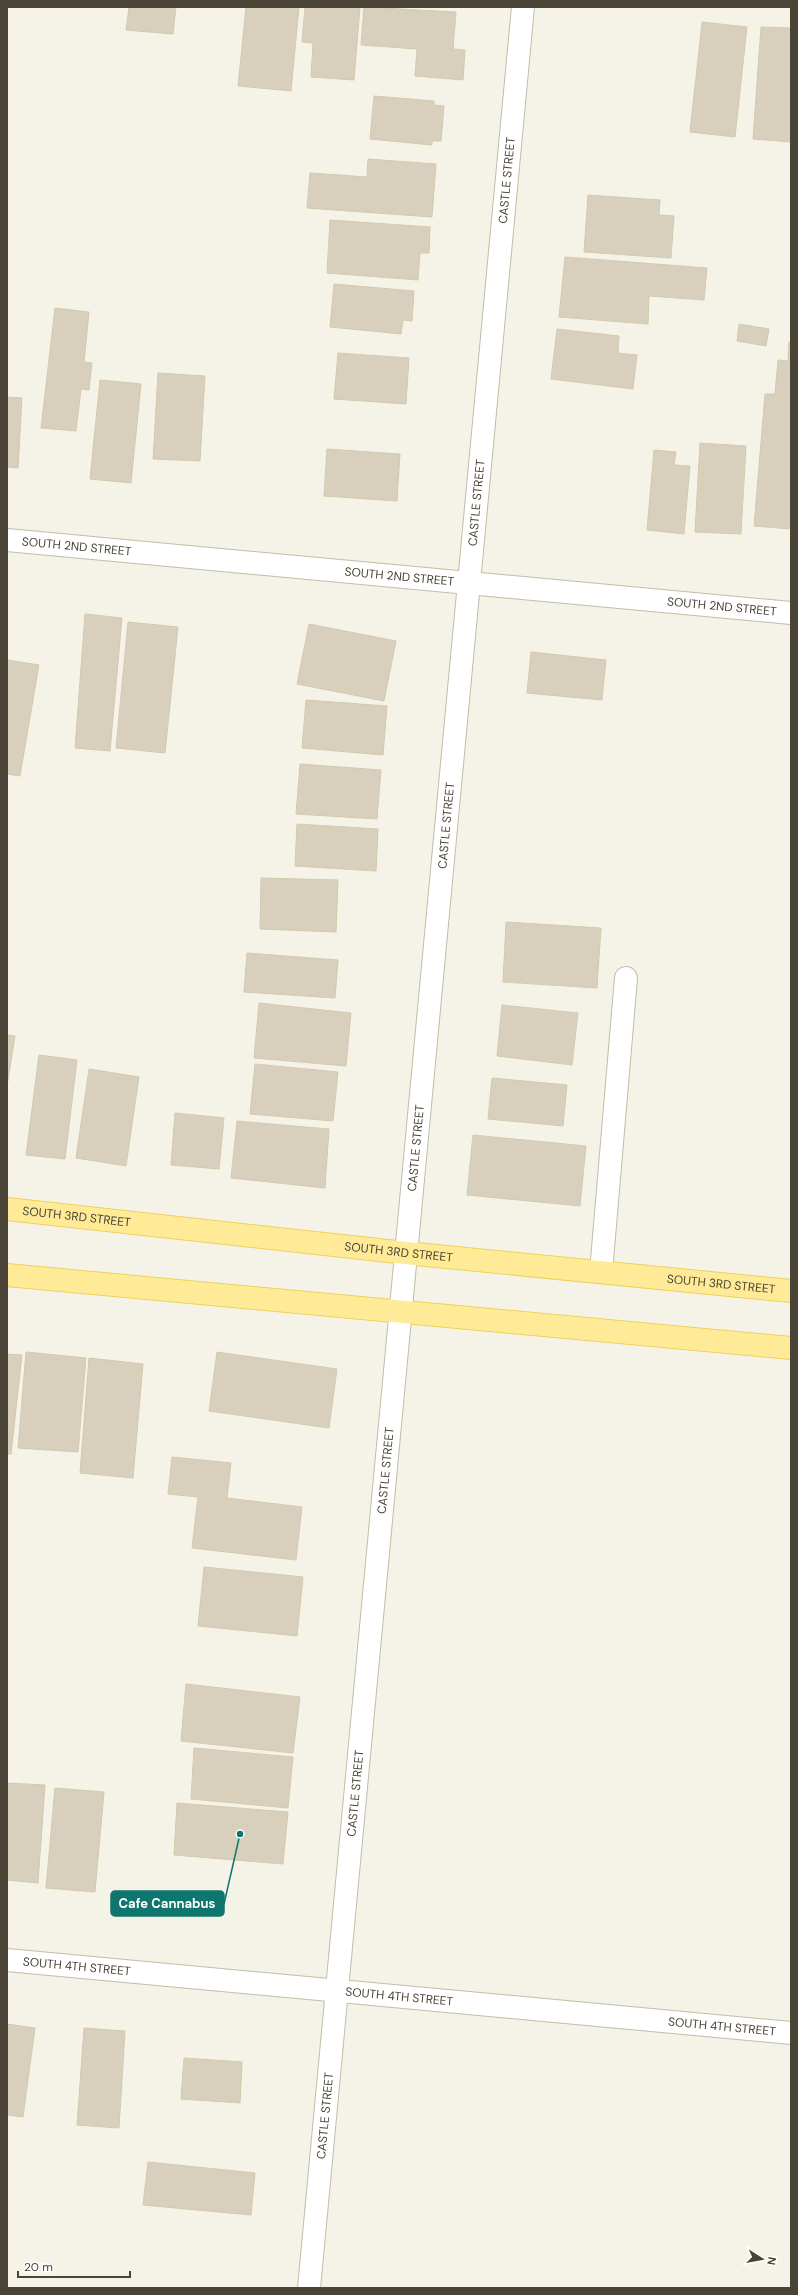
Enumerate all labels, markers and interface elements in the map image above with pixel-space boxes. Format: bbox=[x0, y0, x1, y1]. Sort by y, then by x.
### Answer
street label: CASTLE STREET bbox=[495, 136, 519, 224]
street label: CASTLE STREET bbox=[464, 458, 489, 547]
street label: SOUTH 2ND STREET bbox=[21, 533, 132, 560]
street label: SOUTH 2ND STREET bbox=[344, 563, 455, 590]
street label: SOUTH 2ND STREET bbox=[666, 594, 778, 620]
street label: CASTLE STREET bbox=[434, 781, 458, 870]
street label: CASTLE STREET bbox=[404, 1104, 428, 1192]
street label: SOUTH 3RD STREET bbox=[22, 1203, 132, 1231]
street label: SOUTH 3RD STREET bbox=[344, 1238, 454, 1266]
street label: SOUTH 3RD STREET bbox=[666, 1271, 776, 1297]
street label: CASTLE STREET bbox=[374, 1426, 398, 1515]
street label: CASTLE STREET bbox=[343, 1749, 367, 1837]
callout: Cafe Cannabus bbox=[111, 1891, 224, 1916]
text: Cafe Cannabus bbox=[119, 1895, 216, 1912]
street label: SOUTH 4TH STREET bbox=[22, 1954, 132, 1979]
street label: SOUTH 4TH STREET bbox=[345, 1984, 454, 2010]
street label: SOUTH 4TH STREET bbox=[667, 2014, 777, 2040]
street label: CASTLE STREET bbox=[313, 2071, 337, 2160]
north arrow bbox=[742, 2239, 782, 2279]
scale bar bbox=[18, 2253, 130, 2279]
text: N bbox=[764, 2256, 779, 2266]
text: 20 m bbox=[24, 2259, 53, 2275]

